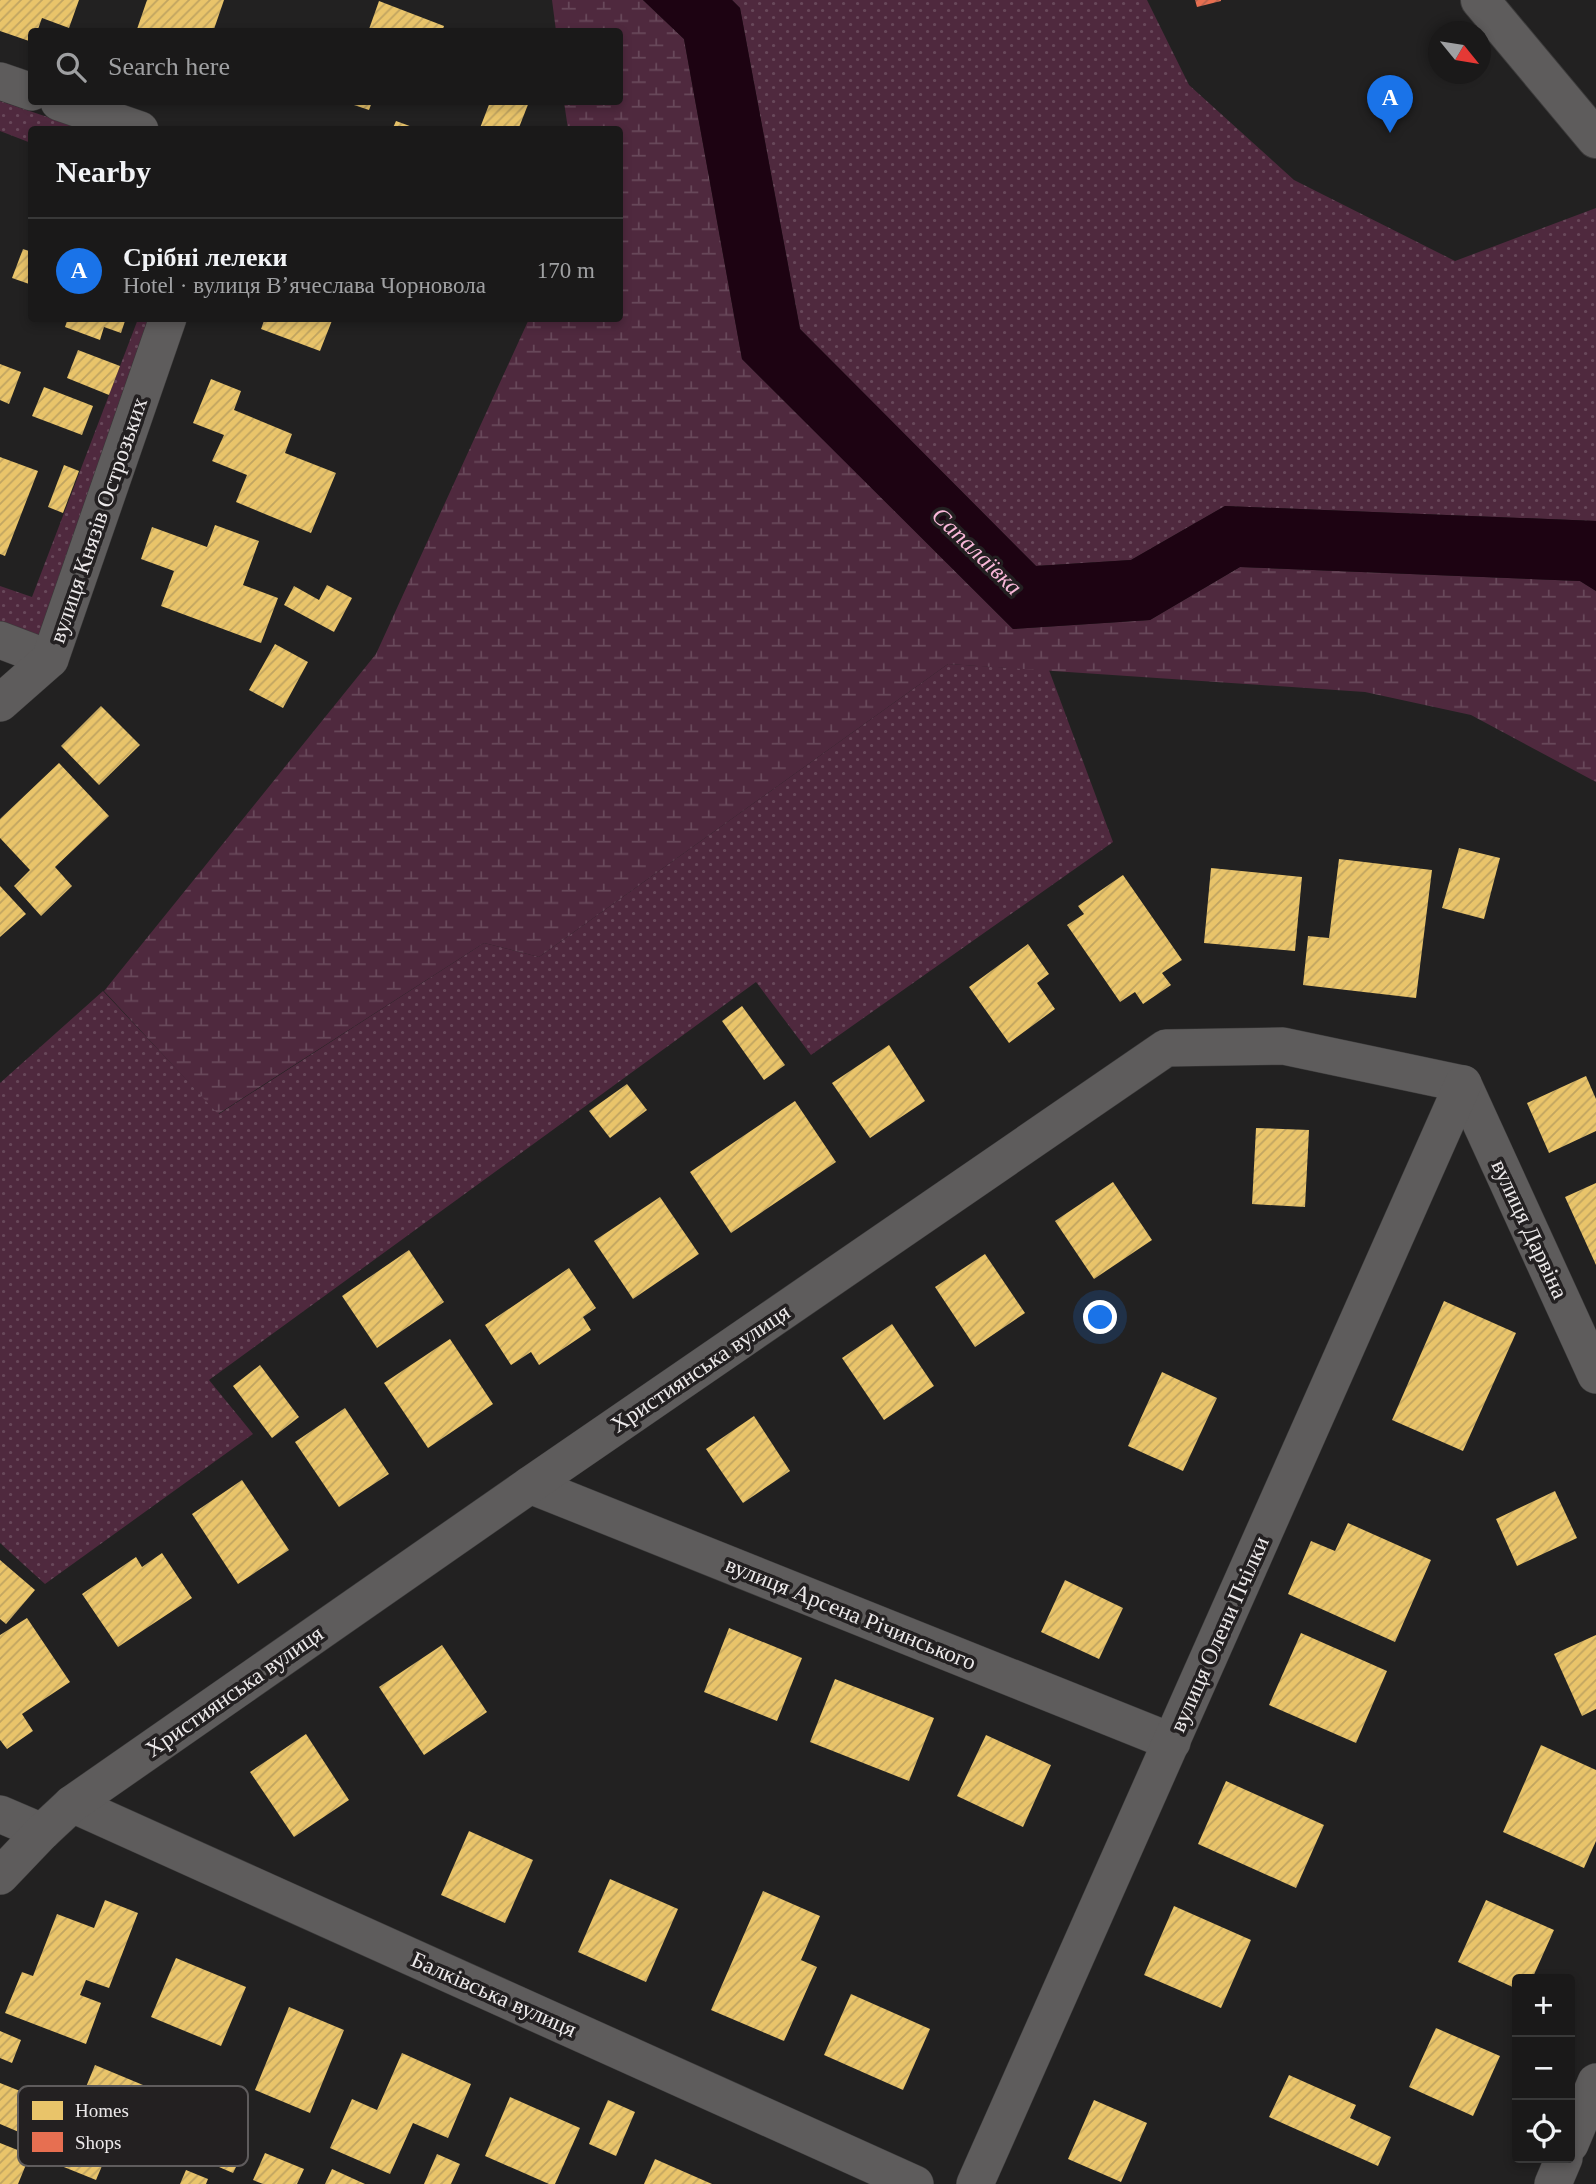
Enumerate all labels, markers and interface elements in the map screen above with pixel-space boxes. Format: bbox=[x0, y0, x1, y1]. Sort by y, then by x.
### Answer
north arrow bbox=[1428, 21, 1491, 84]
search box bbox=[28, 28, 623, 105]
icon: search bbox=[52, 48, 90, 86]
text: Search here bbox=[108, 52, 230, 81]
pin: A bbox=[1367, 75, 1413, 133]
text: Nearby bbox=[56, 155, 151, 188]
text: Срібні лелеки bbox=[123, 243, 287, 272]
text: A bbox=[71, 258, 87, 283]
text: 170 m bbox=[537, 258, 595, 283]
text: Hotel · вулиця Вʼячеслава Чорновола bbox=[123, 273, 486, 298]
street label: вулиця Князів Острозьких bbox=[45, 394, 152, 646]
water label: Сапалаївка bbox=[927, 502, 1027, 600]
street label: вулиця Дарвіна bbox=[1486, 1156, 1573, 1303]
street label: Християнська вулиця bbox=[606, 1299, 795, 1438]
your location bbox=[1083, 1300, 1117, 1334]
street label: вулиця Олени Пчілки bbox=[1165, 1533, 1274, 1736]
street label: вулиця Арсена Річинського bbox=[722, 1552, 980, 1675]
street label: Християнська вулиця bbox=[141, 1621, 328, 1762]
street label: Балківська вулиця bbox=[407, 1947, 581, 2042]
map controls bbox=[1512, 1974, 1575, 2163]
button: + bbox=[1512, 1974, 1575, 2037]
button: − bbox=[1512, 2037, 1575, 2100]
legend bbox=[18, 2086, 248, 2166]
text: Homes bbox=[75, 2100, 129, 2121]
button: locate bbox=[1512, 2100, 1575, 2163]
text: Shops bbox=[75, 2132, 121, 2153]

